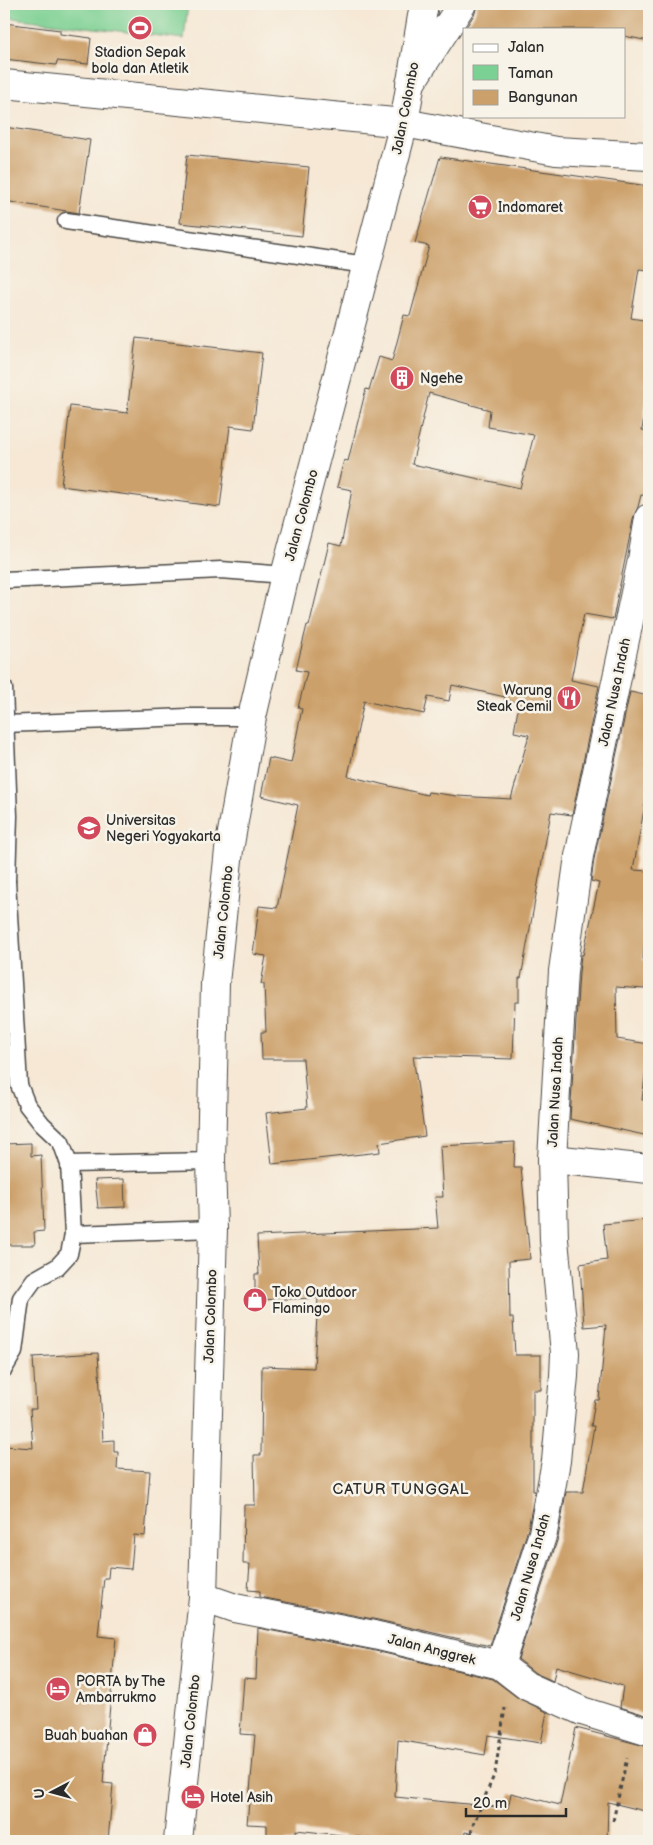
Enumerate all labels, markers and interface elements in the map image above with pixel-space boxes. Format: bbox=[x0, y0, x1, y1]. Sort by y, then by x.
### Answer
sports icon: Stadion Sepak bola dan Atletik bbox=[127, 15, 153, 41]
legend bbox=[463, 28, 626, 118]
text: Jalan bbox=[508, 38, 544, 57]
place label: Stadion Sepak bola dan Atletik bbox=[92, 44, 189, 77]
street label: Jalan Colombo bbox=[388, 60, 423, 156]
text: Taman bbox=[508, 64, 553, 83]
text: Bangunan bbox=[508, 88, 578, 107]
supermarket icon: Indomaret bbox=[467, 194, 493, 220]
place label: Indomaret bbox=[498, 199, 564, 216]
building icon: Ngehe bbox=[389, 365, 415, 391]
place label: Ngehe bbox=[420, 370, 463, 387]
street label: Jalan Colombo bbox=[281, 467, 322, 563]
street label: Jalan Nusa Indah bbox=[595, 636, 634, 748]
place label: Warung Steak Cemil bbox=[477, 682, 552, 715]
restaurant icon: Warung Steak Cemil bbox=[556, 685, 582, 711]
place label: Universitas Negeri Yogyakarta bbox=[106, 812, 221, 845]
school or university icon: Universitas Negeri Yogyakarta bbox=[76, 815, 102, 841]
street label: Jalan Colombo bbox=[210, 864, 237, 960]
street label: Jalan Nusa Indah bbox=[544, 1036, 567, 1148]
street label: Jalan Colombo bbox=[200, 1269, 221, 1363]
place label: Toko Outdoor Flamingo bbox=[272, 1284, 358, 1317]
shop icon: Toko Outdoor Flamingo bbox=[242, 1287, 268, 1313]
district label: CATUR TUNGGAL bbox=[333, 1480, 469, 1499]
street label: Jalan Nusa Indah bbox=[507, 1511, 554, 1623]
street label: Jalan Anggrek bbox=[386, 1630, 478, 1669]
place label: PORTA by The Ambarrukmo bbox=[76, 1673, 165, 1706]
street label: Jalan Colombo bbox=[177, 1673, 204, 1769]
hotel icon: PORTA by The Ambarrukmo bbox=[45, 1676, 71, 1702]
shop icon: Buah buahan bbox=[132, 1722, 158, 1748]
place label: Buah buahan bbox=[44, 1727, 128, 1744]
north arrow bbox=[28, 1768, 78, 1818]
hotel icon: Hotel Asih bbox=[180, 1784, 206, 1810]
scale bar bbox=[466, 1785, 566, 1817]
text: U bbox=[31, 1787, 49, 1799]
place label: Hotel Asih bbox=[210, 1789, 273, 1806]
text: 20 m bbox=[473, 1794, 507, 1813]

